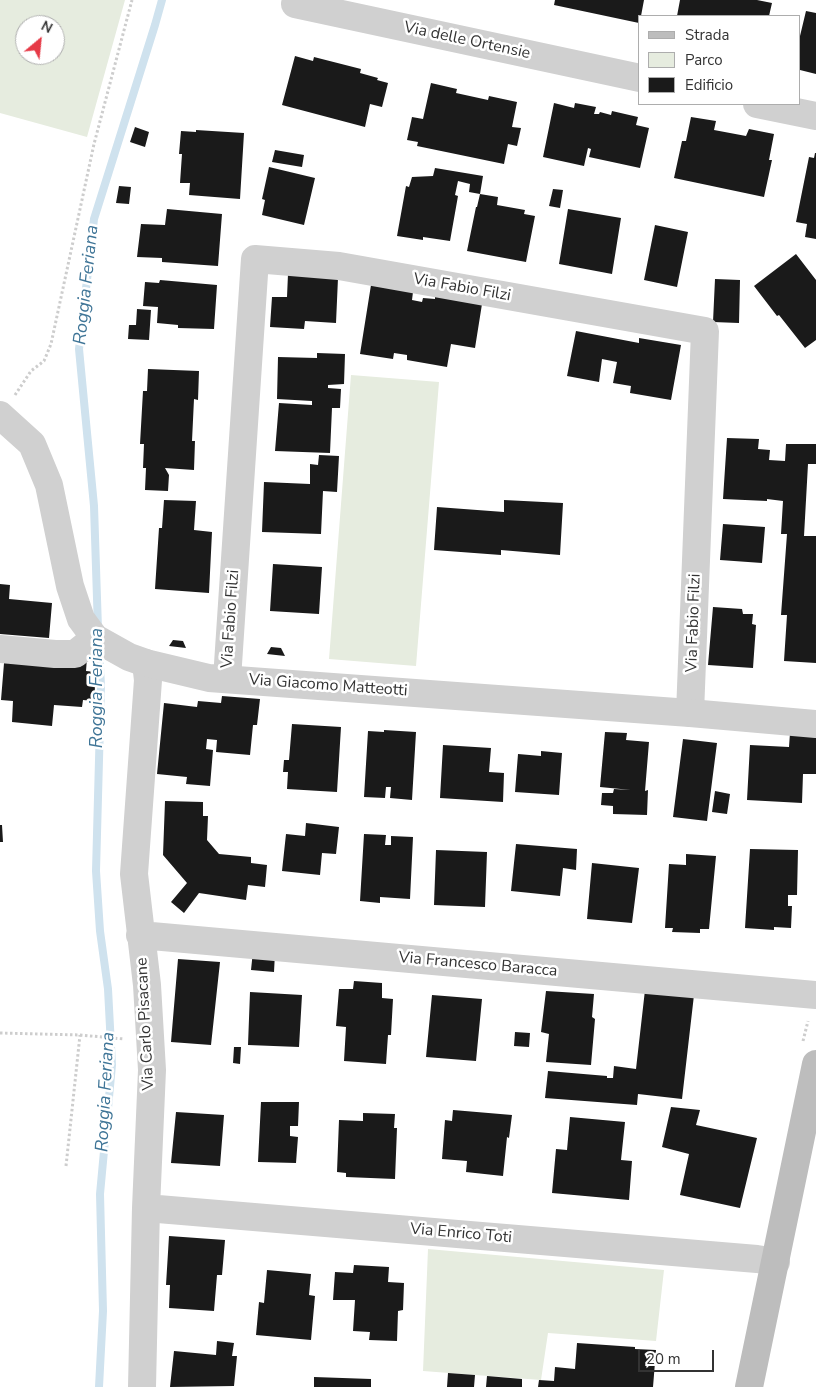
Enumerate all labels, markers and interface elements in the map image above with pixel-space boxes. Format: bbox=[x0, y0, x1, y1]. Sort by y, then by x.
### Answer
north arrow bbox=[15, 15, 65, 65]
legend bbox=[638, 15, 801, 105]
text: N bbox=[38, 16, 56, 38]
street label: Via delle Ortensie bbox=[402, 18, 532, 64]
text: Strada bbox=[685, 25, 729, 45]
text: Parco bbox=[685, 50, 723, 70]
text: Edificio bbox=[685, 75, 733, 95]
water label: Roggia Feriana bbox=[70, 224, 104, 346]
street label: Via Fabio Filzi bbox=[412, 270, 512, 306]
street label: Via Fabio Filzi bbox=[218, 569, 244, 669]
street label: Via Fabio Filzi bbox=[683, 573, 705, 673]
water label: Roggia Feriana bbox=[87, 628, 109, 748]
street label: Via Giacomo Matteotti bbox=[248, 671, 408, 701]
street label: Via Francesco Baracca bbox=[398, 948, 558, 982]
street label: Via Carlo Pisacane bbox=[133, 957, 159, 1091]
water label: Roggia Feriana bbox=[92, 1031, 120, 1153]
street label: Via Enrico Toti bbox=[409, 1220, 513, 1248]
scale bar bbox=[641, 1340, 717, 1372]
text: 20 m bbox=[646, 1349, 681, 1369]

